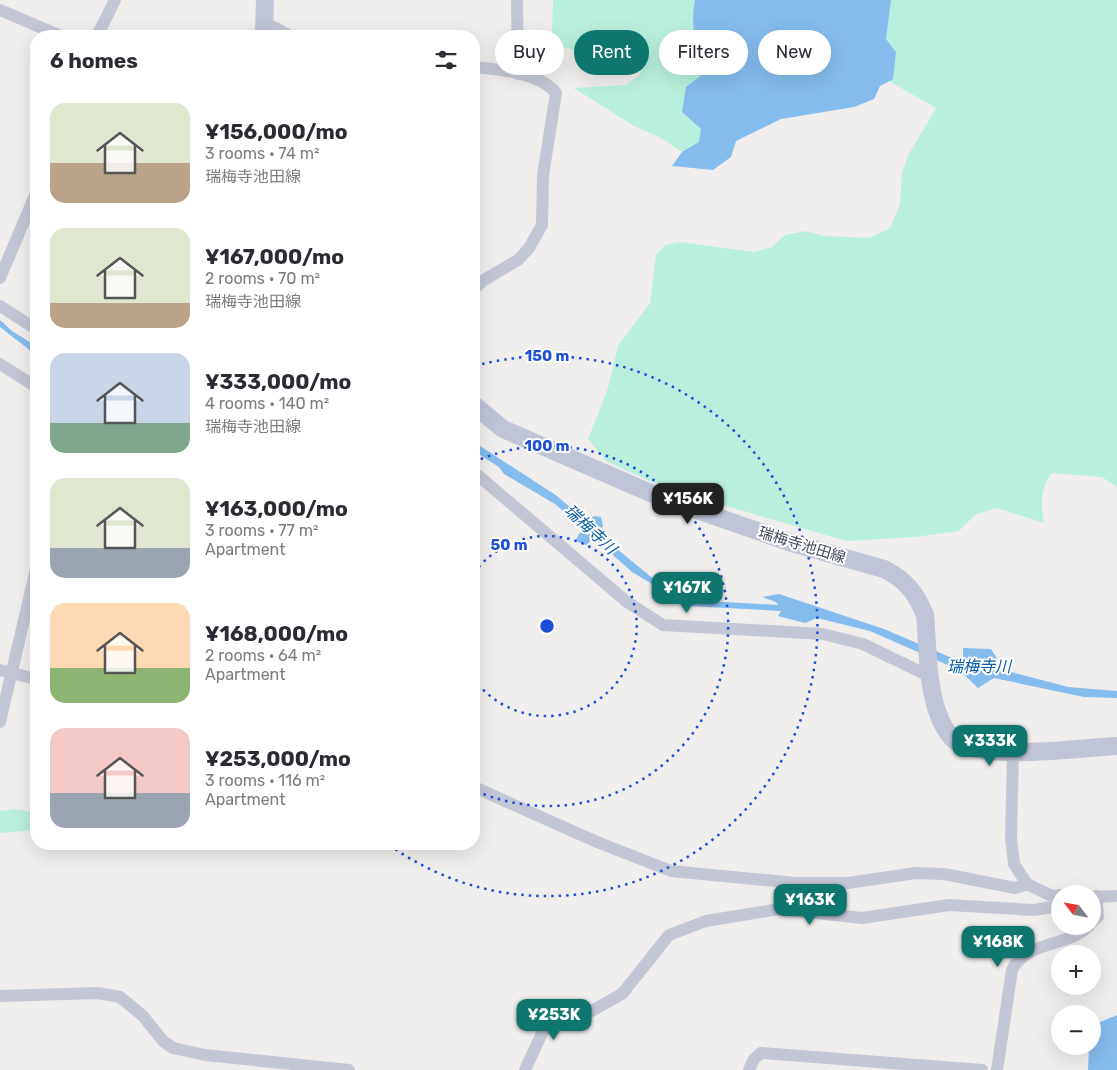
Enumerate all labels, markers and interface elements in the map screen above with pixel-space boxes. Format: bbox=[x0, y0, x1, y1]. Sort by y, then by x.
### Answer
chip: Buy bbox=[495, 30, 564, 75]
chip: Rent bbox=[574, 30, 649, 75]
chip: Filters bbox=[659, 30, 748, 75]
chip: New bbox=[758, 30, 831, 75]
icon: filters bbox=[432, 46, 460, 74]
text: 6 homes bbox=[50, 48, 138, 73]
text: ¥156,000/mo bbox=[205, 119, 348, 144]
icon: home bbox=[90, 123, 150, 183]
text: 3 rooms · 74 m² bbox=[205, 144, 320, 163]
text: 瑞梅寺池田線 bbox=[205, 167, 301, 186]
text: ¥167,000/mo bbox=[205, 244, 344, 269]
icon: home bbox=[90, 248, 150, 308]
text: 2 rooms · 70 m² bbox=[205, 269, 320, 288]
text: 瑞梅寺池田線 bbox=[205, 292, 301, 311]
text: 150 m bbox=[525, 347, 569, 365]
text: ¥333,000/mo bbox=[205, 369, 351, 394]
icon: home bbox=[90, 373, 150, 433]
text: 4 rooms · 140 m² bbox=[205, 394, 329, 413]
text: 瑞梅寺池田線 bbox=[205, 417, 301, 436]
text: 100 m bbox=[525, 437, 569, 455]
pin: ¥156K bbox=[653, 482, 723, 525]
text: ¥156K bbox=[663, 489, 713, 508]
text: ¥163,000/mo bbox=[205, 496, 348, 521]
icon: home bbox=[90, 498, 150, 558]
water label: 瑞梅寺川 bbox=[561, 501, 622, 559]
text: 3 rooms · 77 m² bbox=[205, 521, 318, 540]
street label: 瑞梅寺池田線 bbox=[756, 523, 848, 567]
text: 50 m bbox=[491, 536, 527, 554]
text: Apartment bbox=[205, 540, 285, 559]
pin: ¥167K bbox=[652, 572, 722, 614]
text: ¥167K bbox=[663, 578, 711, 597]
centre of rings bbox=[538, 617, 556, 635]
text: ¥168,000/mo bbox=[205, 621, 348, 646]
icon: home bbox=[90, 623, 150, 683]
text: 2 rooms · 64 m² bbox=[205, 646, 321, 665]
water label: 瑞梅寺川 bbox=[947, 657, 1013, 676]
text: Apartment bbox=[205, 665, 285, 684]
pin: ¥333K bbox=[955, 724, 1025, 767]
text: ¥333K bbox=[963, 731, 1017, 750]
text: ¥253,000/mo bbox=[205, 746, 351, 771]
icon: home bbox=[90, 748, 150, 808]
text: 3 rooms · 116 m² bbox=[205, 771, 325, 790]
text: Apartment bbox=[205, 790, 285, 809]
pin: ¥163K bbox=[775, 884, 845, 926]
north arrow bbox=[1051, 885, 1101, 935]
map controls bbox=[1051, 885, 1101, 1055]
text: ¥163K bbox=[785, 890, 835, 909]
pin: ¥168K bbox=[963, 926, 1033, 968]
text: ¥168K bbox=[973, 932, 1023, 951]
button: + bbox=[1051, 945, 1101, 995]
pin: ¥253K bbox=[519, 998, 589, 1041]
text: ¥253K bbox=[528, 1005, 580, 1024]
button: − bbox=[1051, 1005, 1101, 1055]

